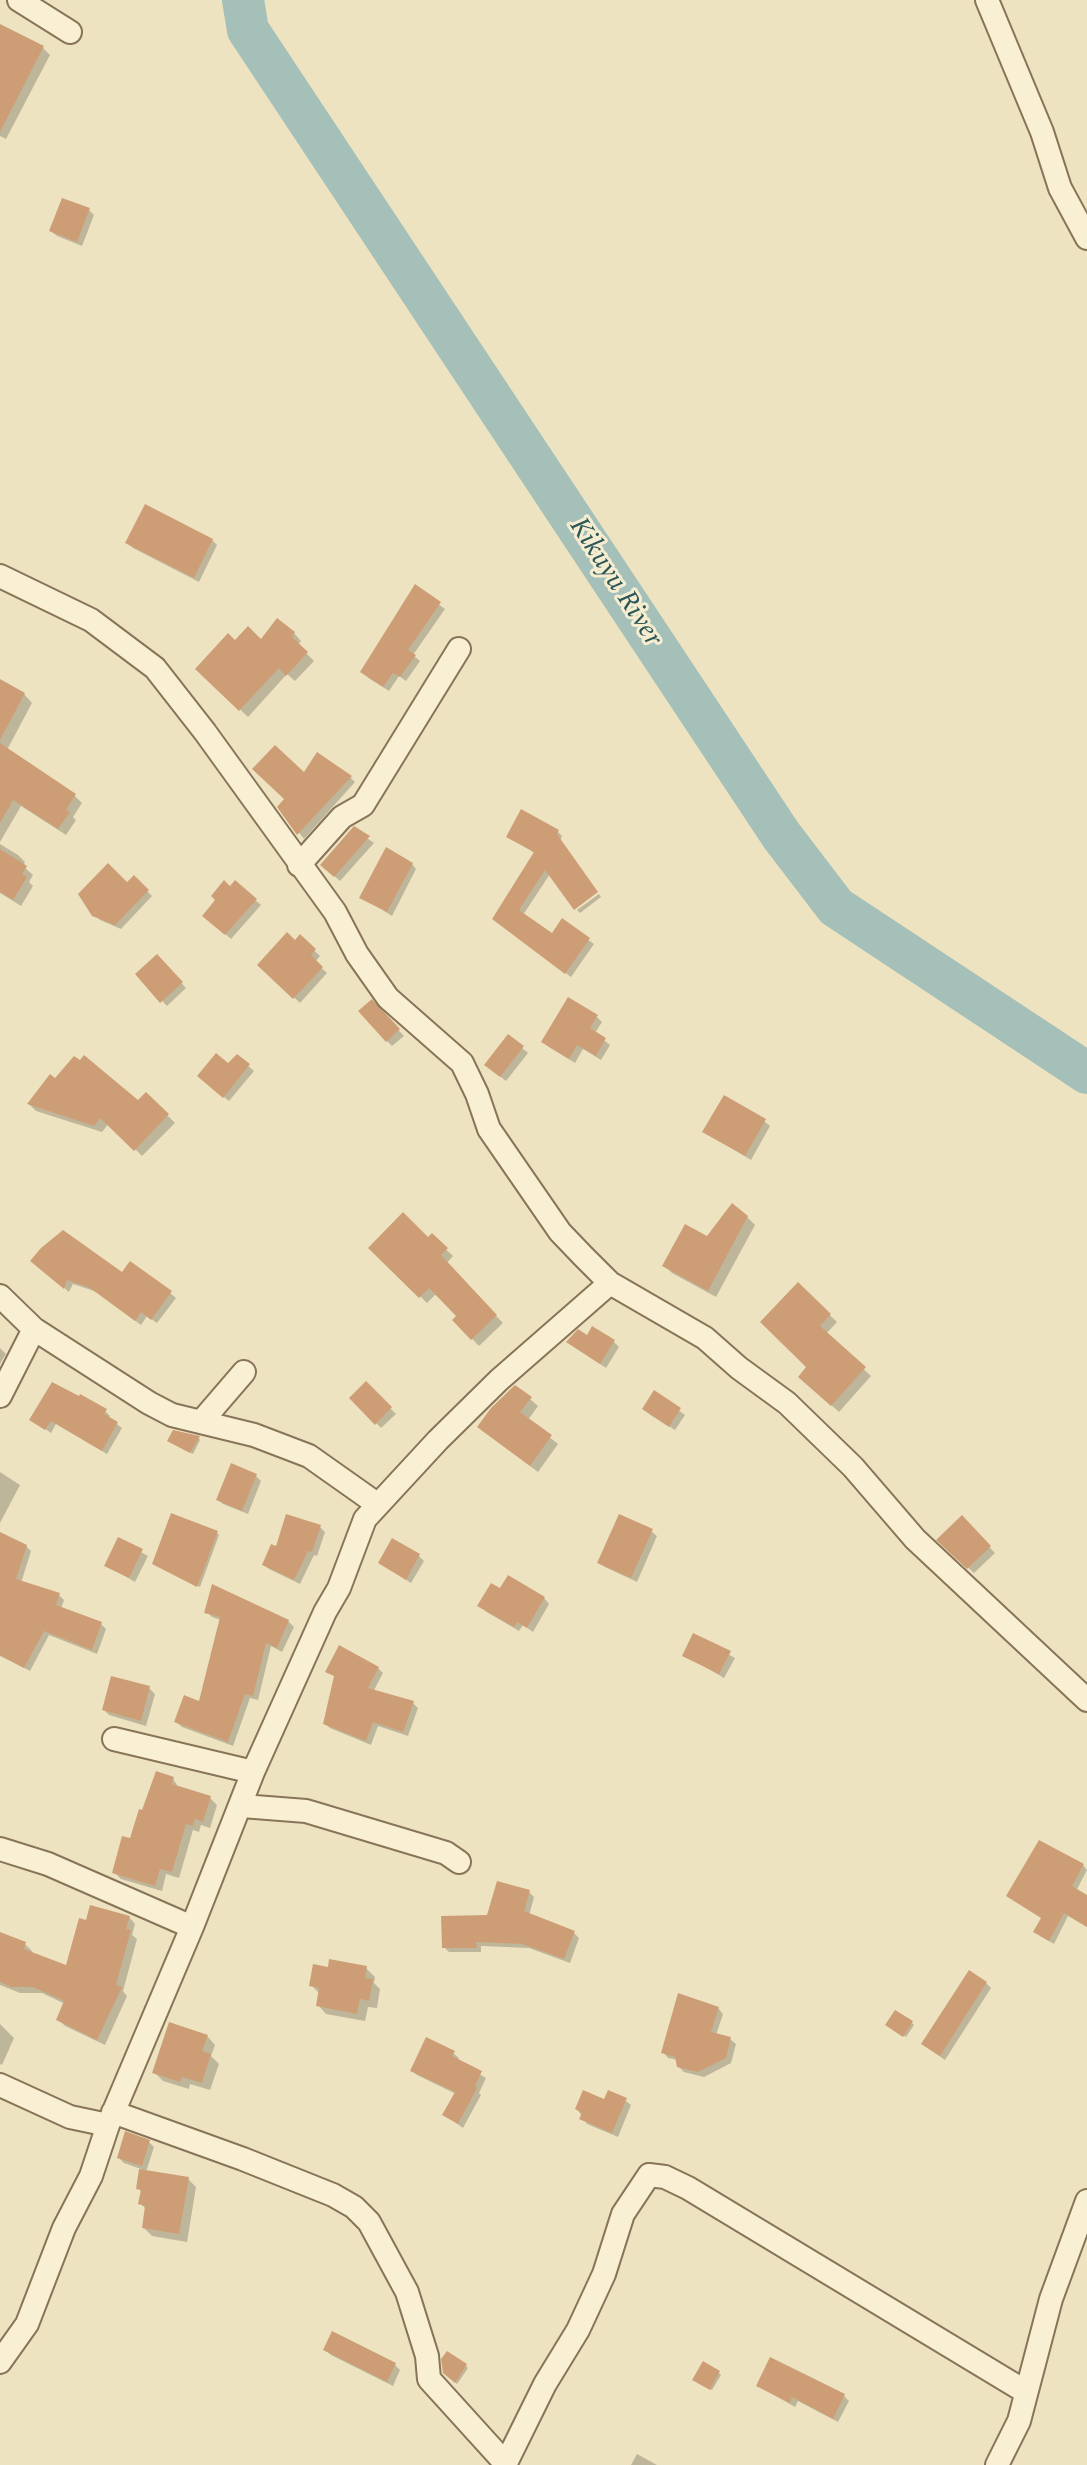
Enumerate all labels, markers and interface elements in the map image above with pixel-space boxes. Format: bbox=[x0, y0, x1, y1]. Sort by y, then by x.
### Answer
water label: Kikuyu River bbox=[560, 512, 668, 654]

